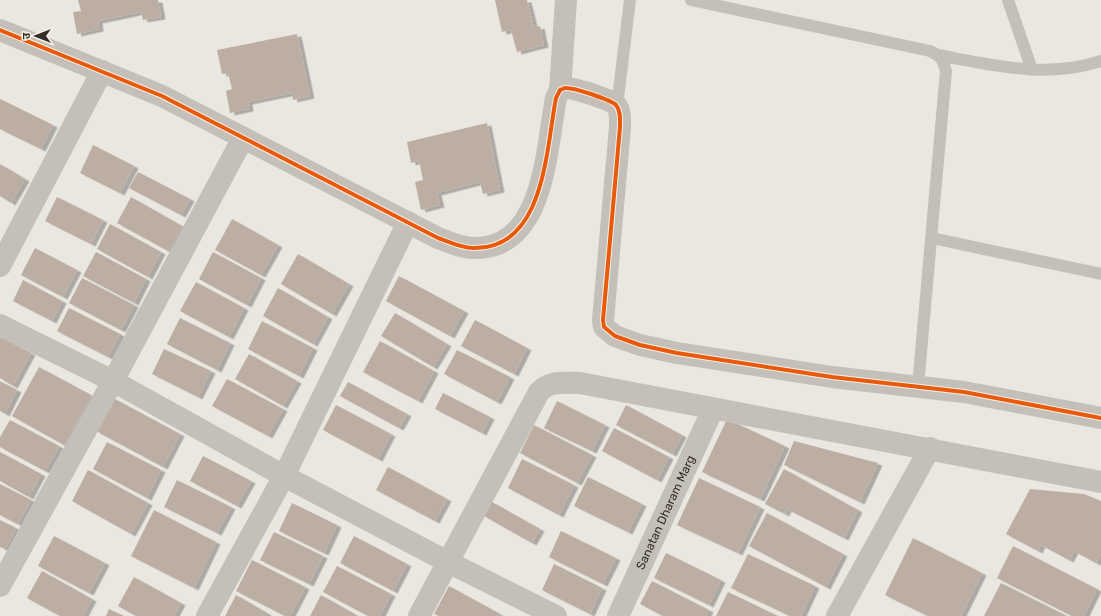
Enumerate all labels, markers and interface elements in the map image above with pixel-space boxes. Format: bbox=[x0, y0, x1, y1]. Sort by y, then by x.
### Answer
north arrow bbox=[16, 16, 56, 56]
text: उ bbox=[20, 32, 33, 39]
street label: Sanatan Dharam Marg bbox=[633, 453, 698, 572]

